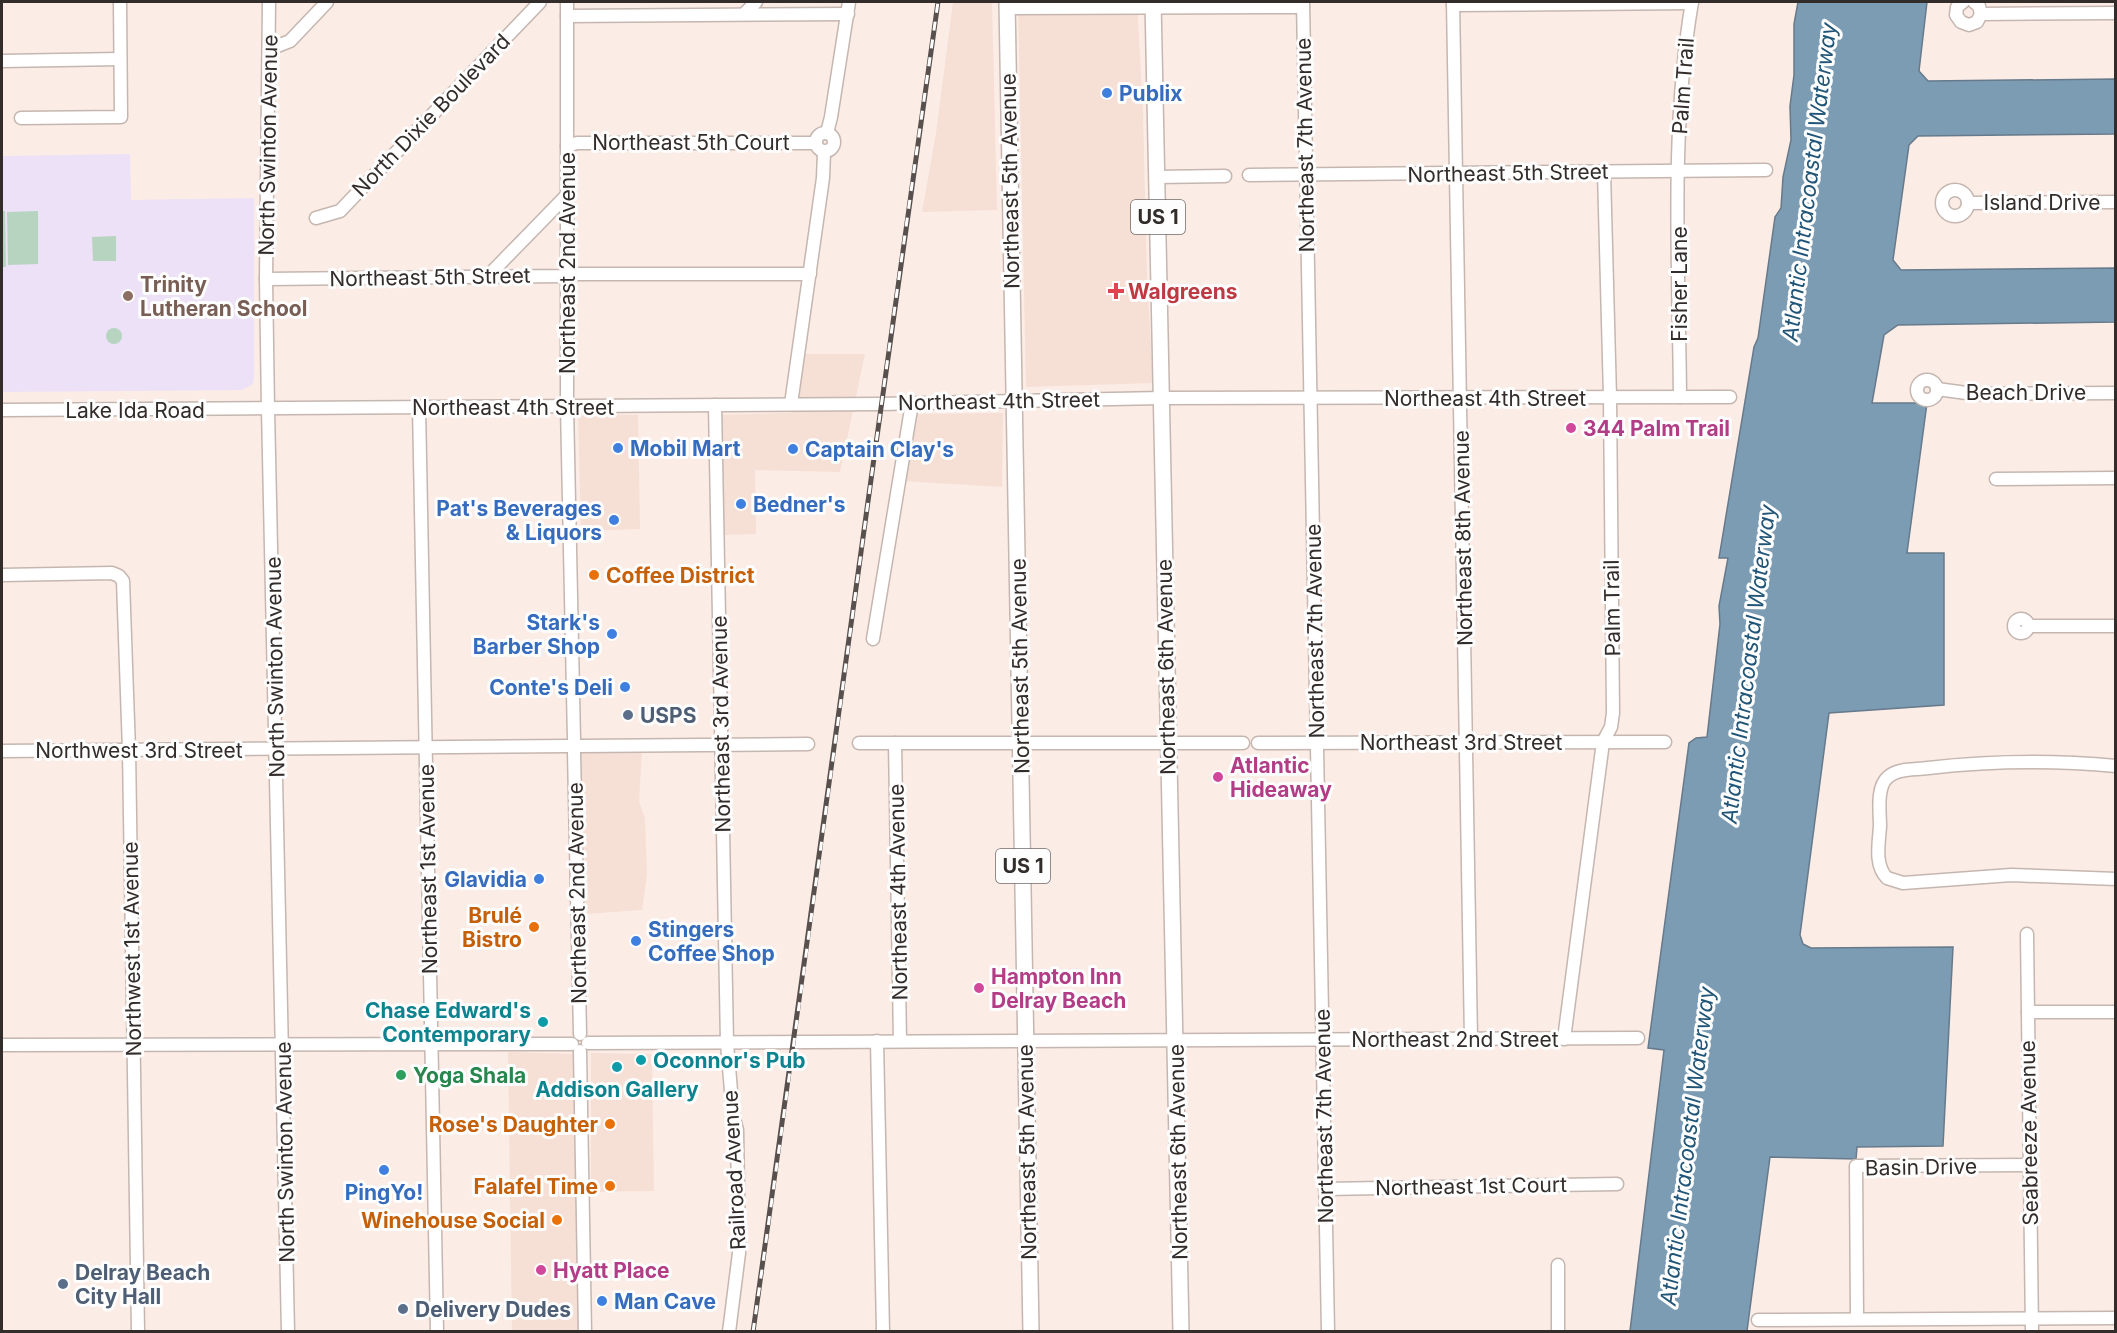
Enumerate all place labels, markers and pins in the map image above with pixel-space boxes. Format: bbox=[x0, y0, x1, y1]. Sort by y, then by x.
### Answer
place label: Publix bbox=[1119, 81, 1182, 106]
marker: Publix bbox=[1100, 86, 1114, 100]
place label: Trinity Lutheran School bbox=[140, 272, 307, 321]
place label: Walgreens bbox=[1128, 279, 1238, 304]
marker: Walgreens bbox=[1109, 284, 1123, 298]
marker: Trinity Lutheran School bbox=[121, 289, 135, 303]
place label: 344 Palm Trail bbox=[1583, 416, 1730, 441]
marker: 344 Palm Trail bbox=[1564, 421, 1578, 435]
place label: Mobil Mart bbox=[630, 436, 741, 461]
place label: Captain Clay's bbox=[805, 437, 954, 462]
marker: Mobil Mart bbox=[611, 441, 625, 455]
marker: Captain Clay's bbox=[786, 442, 800, 456]
place label: Bedner's bbox=[753, 492, 846, 517]
place label: Pat's Beverages & Liquors bbox=[436, 496, 602, 545]
marker: Bedner's bbox=[734, 497, 748, 511]
marker: Pat's Beverages & Liquors bbox=[607, 513, 621, 527]
place label: Coffee District bbox=[606, 563, 755, 588]
marker: Coffee District bbox=[587, 568, 601, 582]
place label: Stark's Barber Shop bbox=[473, 610, 600, 659]
marker: Stark's Barber Shop bbox=[605, 627, 619, 641]
place label: Conte's Deli bbox=[489, 675, 613, 700]
marker: Conte's Deli bbox=[618, 680, 632, 694]
place label: USPS bbox=[640, 703, 696, 728]
marker: USPS bbox=[621, 708, 635, 722]
place label: Atlantic Hideaway bbox=[1230, 753, 1332, 802]
marker: Atlantic Hideaway bbox=[1211, 770, 1225, 784]
place label: Glavidia bbox=[444, 867, 527, 892]
marker: Glavidia bbox=[532, 872, 546, 886]
place label: Brulé Bistro bbox=[462, 903, 522, 952]
place label: Stingers Coffee Shop bbox=[648, 917, 775, 966]
marker: Brulé Bistro bbox=[527, 920, 541, 934]
marker: Stingers Coffee Shop bbox=[629, 934, 643, 948]
place label: Hampton Inn Delray Beach bbox=[991, 964, 1126, 1013]
marker: Hampton Inn Delray Beach bbox=[972, 981, 986, 995]
place label: Chase Edward's Contemporary bbox=[365, 998, 531, 1047]
marker: Chase Edward's Contemporary bbox=[536, 1015, 550, 1029]
place label: Oconnor's Pub bbox=[653, 1048, 806, 1073]
marker: Oconnor's Pub bbox=[634, 1053, 648, 1067]
marker: Addison Gallery bbox=[610, 1060, 624, 1074]
place label: Yoga Shala bbox=[413, 1063, 526, 1088]
marker: Yoga Shala bbox=[394, 1068, 408, 1082]
place label: Addison Gallery bbox=[535, 1077, 699, 1102]
place label: Rose's Daughter bbox=[429, 1112, 598, 1137]
marker: Rose's Daughter bbox=[603, 1117, 617, 1131]
marker: PingYo! bbox=[377, 1163, 391, 1177]
place label: Falafel Time bbox=[473, 1174, 598, 1199]
marker: Falafel Time bbox=[603, 1179, 617, 1193]
place label: PingYo! bbox=[345, 1180, 423, 1205]
place label: Winehouse Social bbox=[361, 1208, 545, 1233]
marker: Winehouse Social bbox=[550, 1213, 564, 1227]
place label: Hyatt Place bbox=[553, 1258, 670, 1283]
place label: Delray Beach City Hall bbox=[75, 1260, 210, 1309]
marker: Hyatt Place bbox=[534, 1263, 548, 1277]
marker: Delray Beach City Hall bbox=[56, 1277, 70, 1291]
place label: Man Cave bbox=[614, 1289, 716, 1314]
marker: Man Cave bbox=[595, 1294, 609, 1308]
place label: Delivery Dudes bbox=[415, 1297, 571, 1322]
marker: Delivery Dudes bbox=[396, 1302, 410, 1316]

